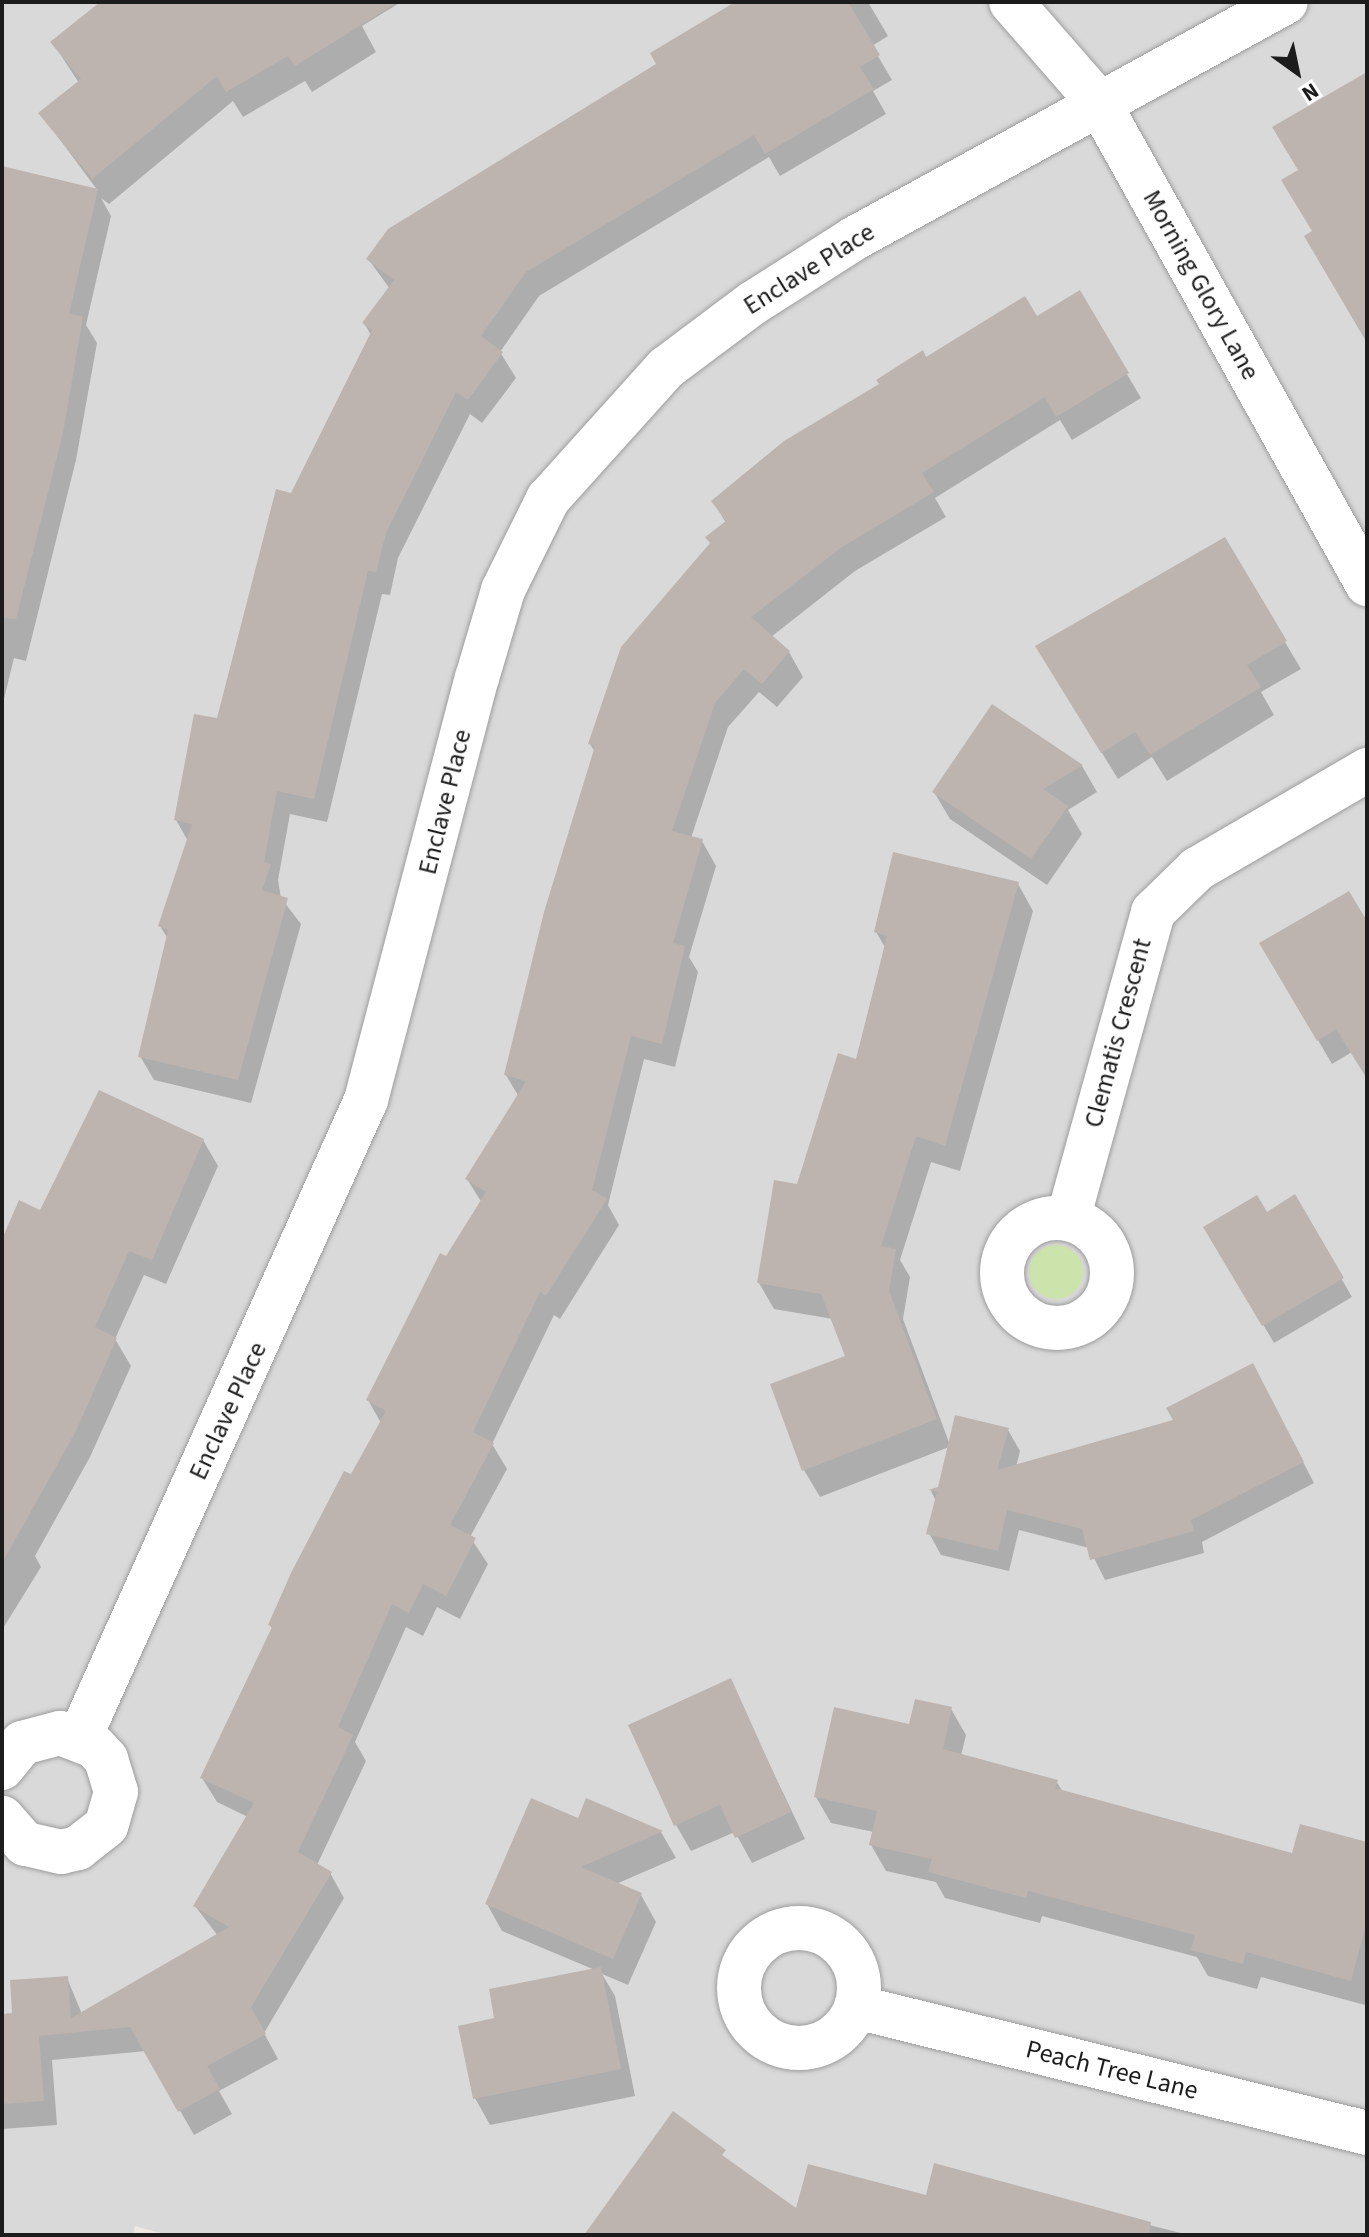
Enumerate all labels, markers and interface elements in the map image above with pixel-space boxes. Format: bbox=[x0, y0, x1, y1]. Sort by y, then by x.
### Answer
north arrow bbox=[1257, 32, 1337, 112]
text: N bbox=[1295, 75, 1325, 110]
street label: Morning Glory Lane bbox=[1136, 185, 1266, 385]
street label: Enclave Place bbox=[738, 216, 880, 322]
street label: Enclave Place bbox=[412, 726, 478, 878]
street label: Clematis Crescent bbox=[1078, 935, 1158, 1131]
street label: Enclave Place bbox=[183, 1337, 273, 1485]
street label: Peach Tree Lane bbox=[1023, 2034, 1201, 2106]

